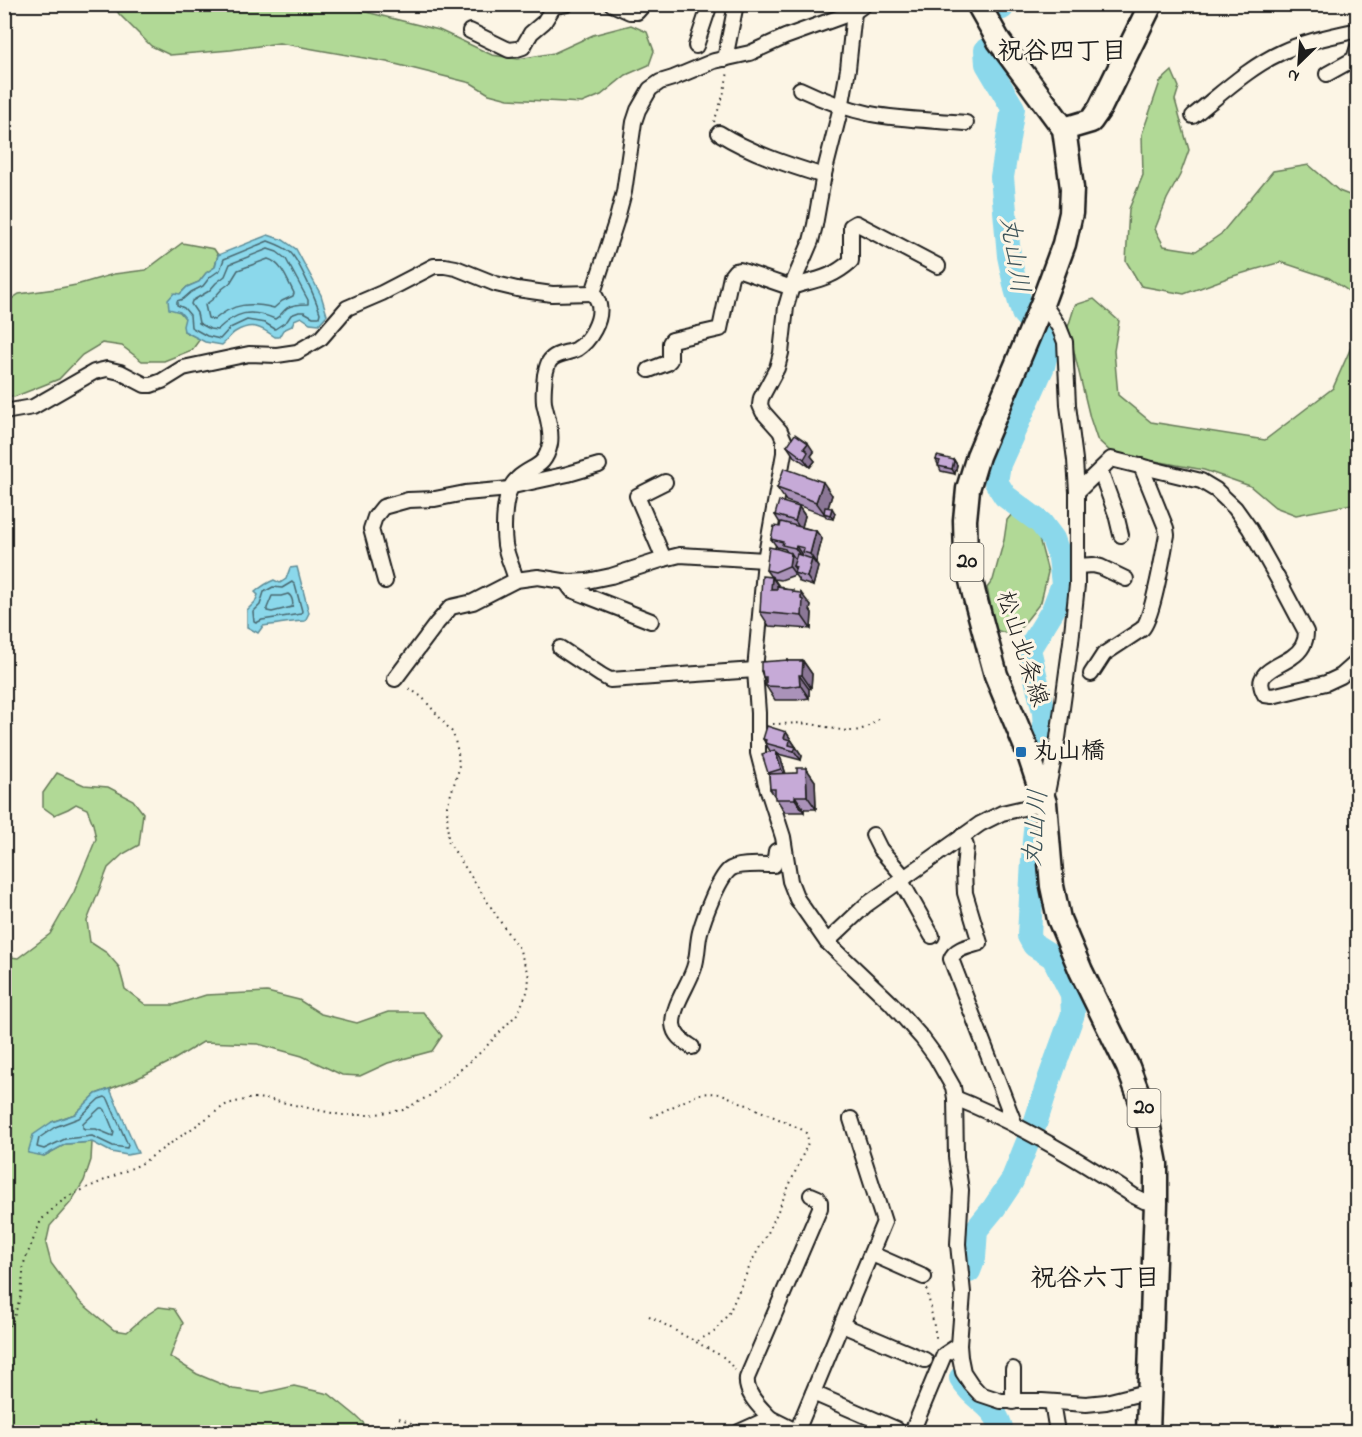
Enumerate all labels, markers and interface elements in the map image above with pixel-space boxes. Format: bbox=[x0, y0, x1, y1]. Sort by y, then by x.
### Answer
north arrow bbox=[1269, 33, 1329, 93]
district label: 祝谷四丁目 bbox=[997, 34, 1127, 72]
text: N bbox=[1283, 62, 1303, 88]
water label: 丸山川 bbox=[988, 214, 1038, 296]
road number: 20 bbox=[950, 543, 984, 581]
street label: 松山北条線 bbox=[986, 587, 1056, 711]
place label: 丸山橋 bbox=[1033, 735, 1105, 770]
marker: 丸山橋 bbox=[1014, 745, 1028, 759]
water label: 丸山川 bbox=[1015, 787, 1059, 869]
road number: 20 bbox=[1128, 1089, 1160, 1127]
district label: 祝谷六丁目 bbox=[1030, 1261, 1160, 1299]

